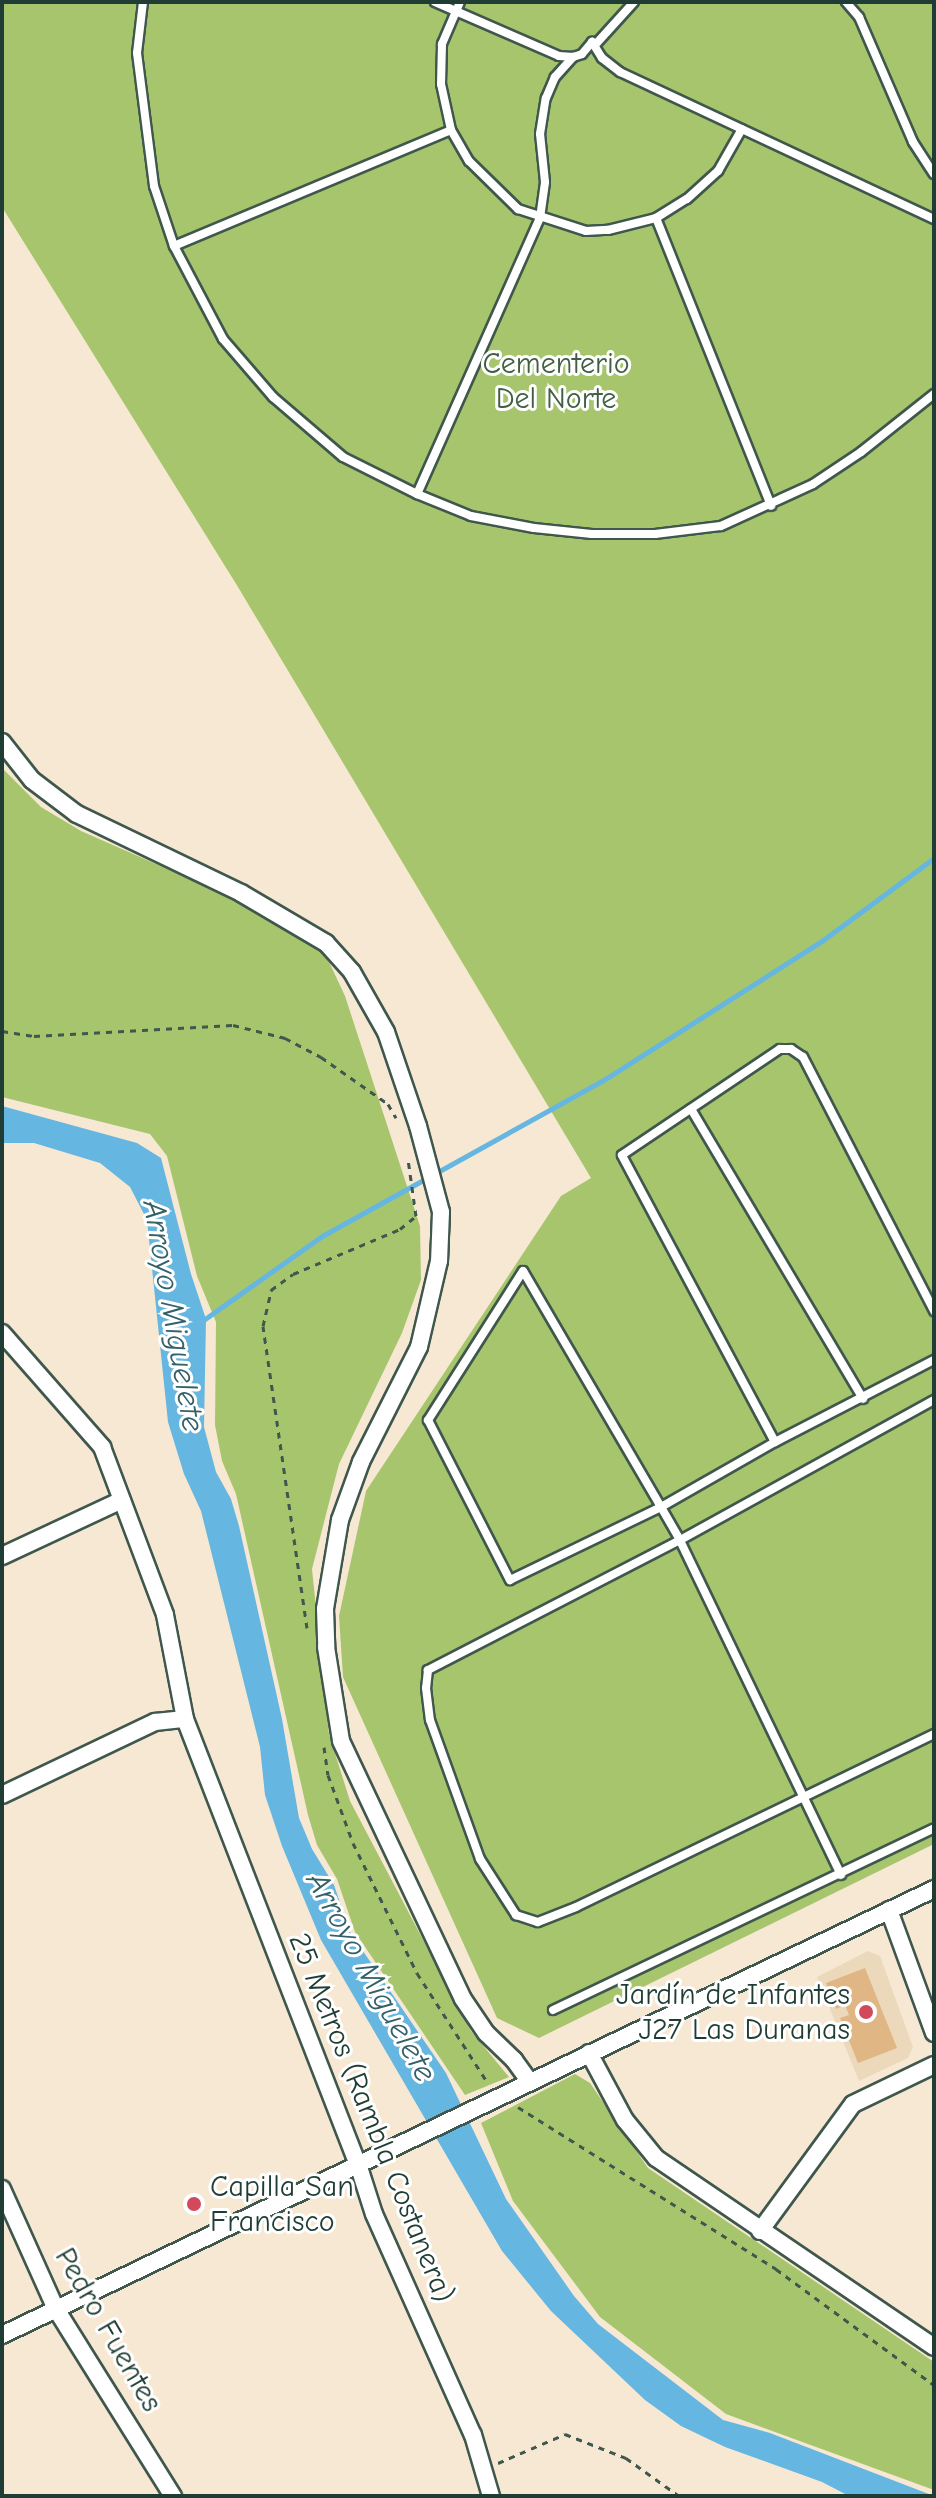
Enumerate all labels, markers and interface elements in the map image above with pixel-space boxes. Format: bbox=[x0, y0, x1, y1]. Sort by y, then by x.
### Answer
park label: Cementerio Del Norte bbox=[482, 346, 630, 416]
water label: Arroyo Miguelete bbox=[134, 1197, 212, 1435]
water label: Arroyo Miguelete bbox=[297, 1865, 445, 2089]
street label: 25 Metros (Rambla Costanera) bbox=[280, 1928, 462, 2308]
place label: Jardín de Infantes J27 Las Duranas bbox=[616, 1977, 850, 2048]
marker: Jardín de Infantes J27 Las Duranas bbox=[857, 2003, 875, 2021]
place label: Capilla San Francisco bbox=[210, 2169, 354, 2240]
marker: Capilla San Francisco bbox=[185, 2195, 203, 2213]
street label: Pedro Fuentes bbox=[47, 2242, 169, 2418]

